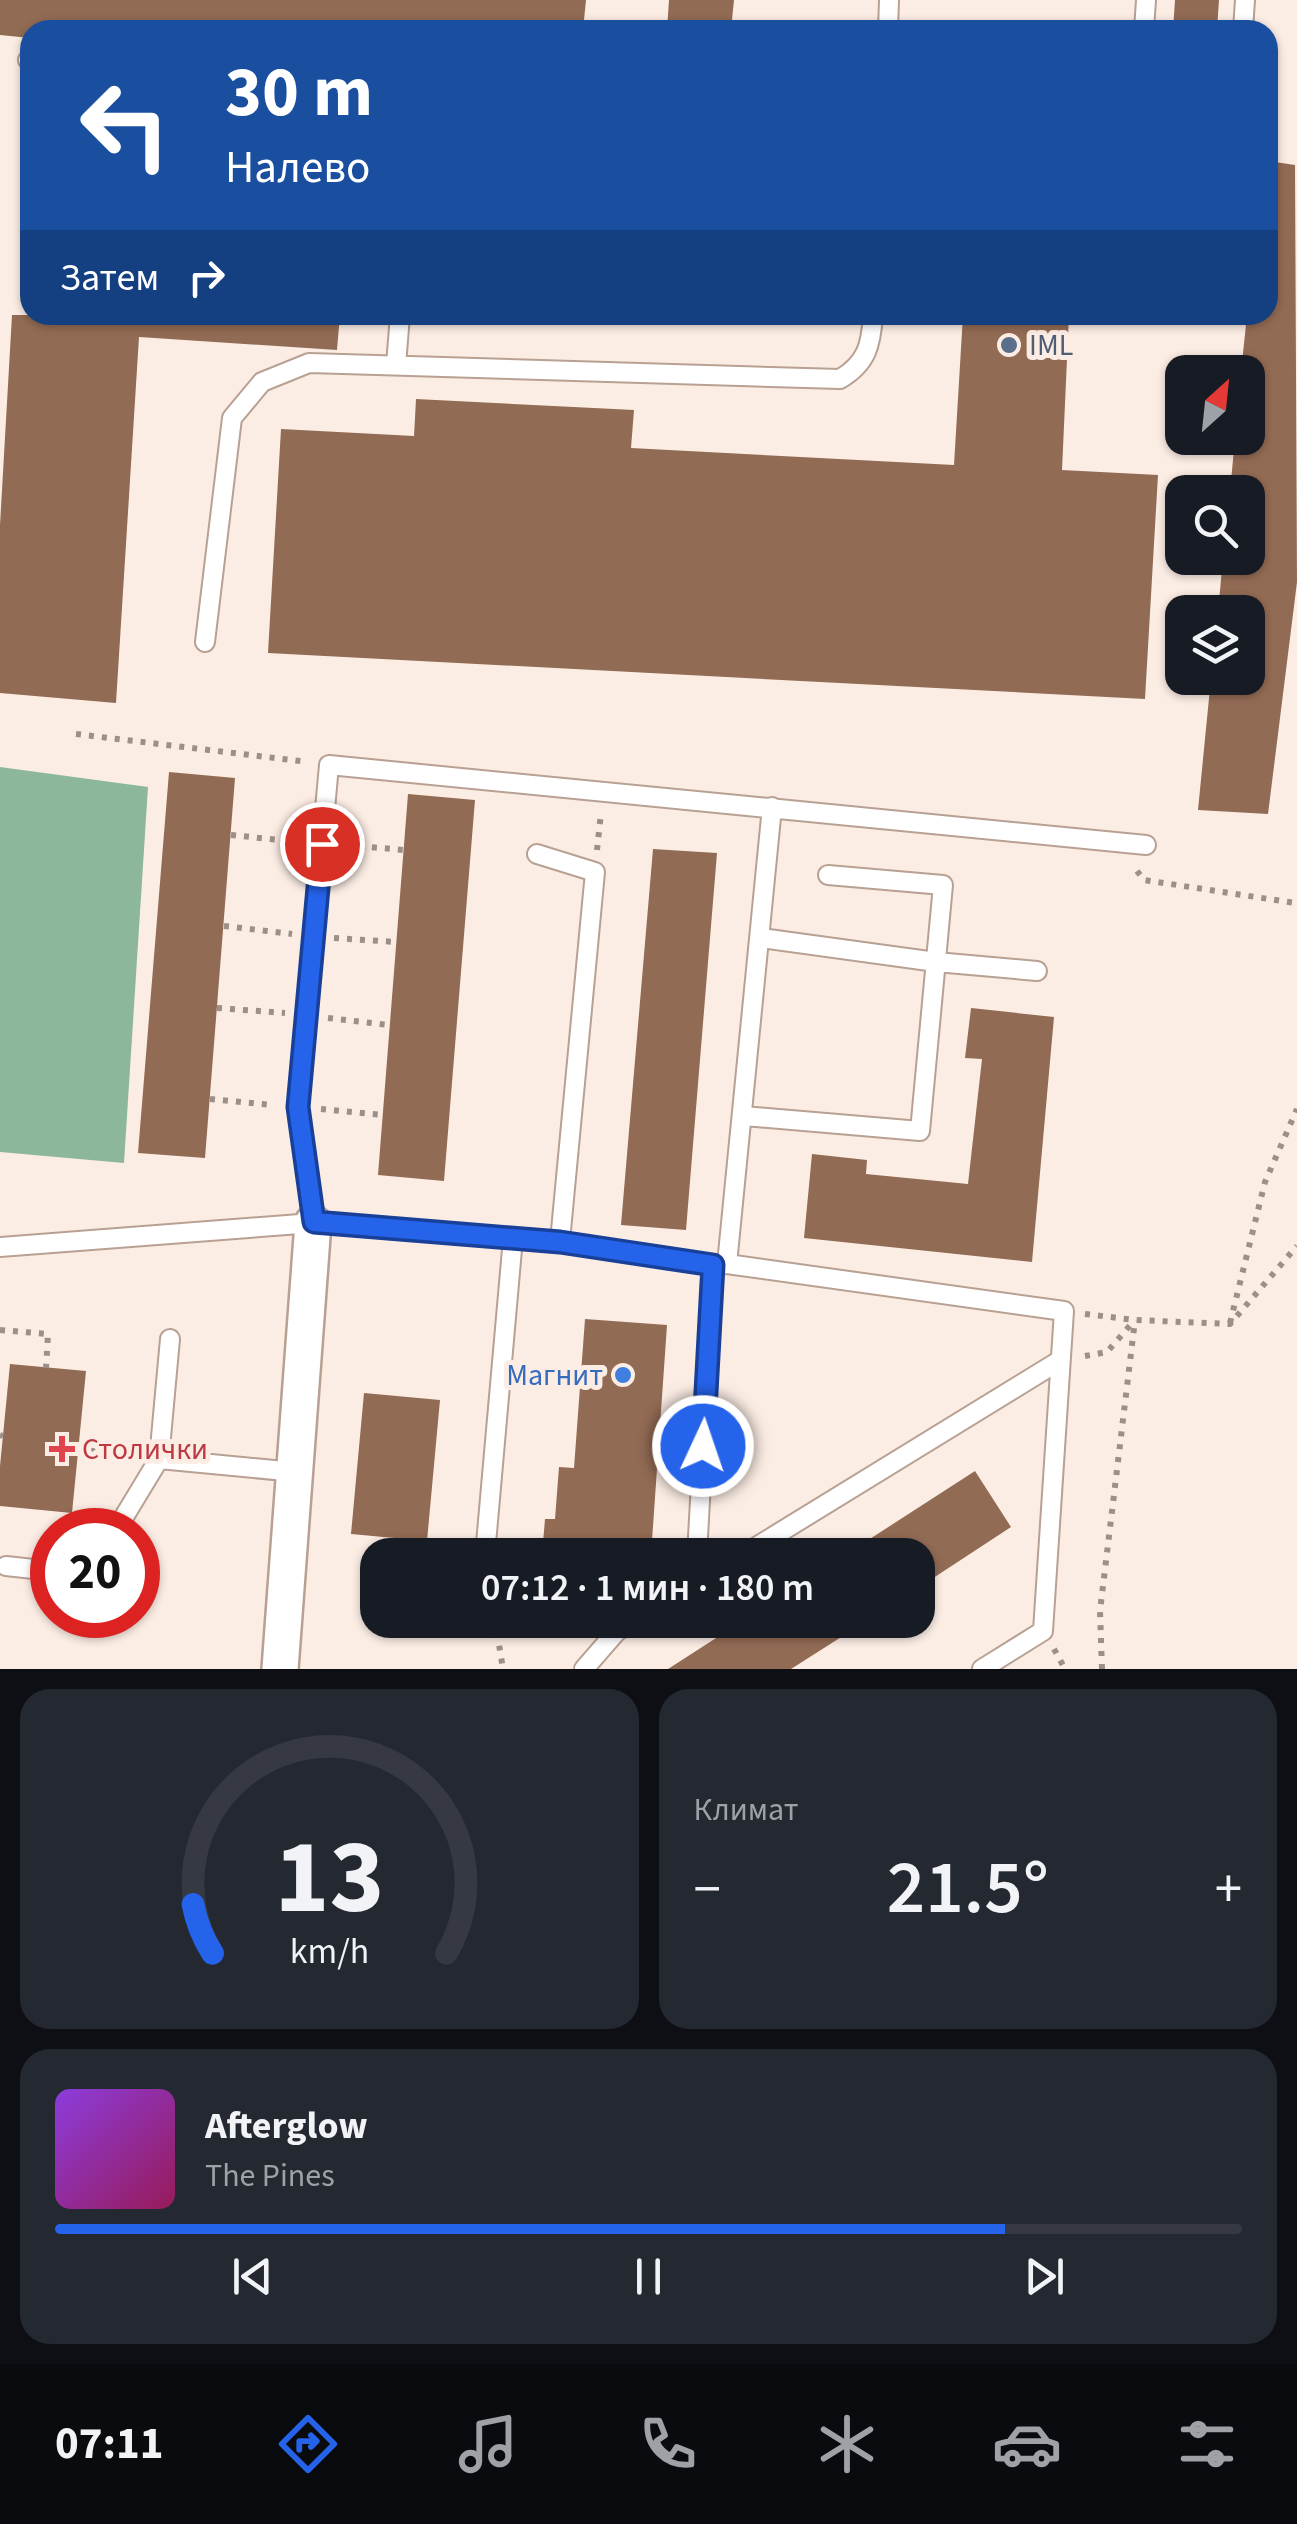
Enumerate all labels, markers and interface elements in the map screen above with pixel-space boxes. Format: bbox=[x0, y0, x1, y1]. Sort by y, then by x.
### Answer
text: 30 m bbox=[225, 43, 373, 143]
icon: left bbox=[60, 60, 190, 190]
text: Налево bbox=[225, 136, 371, 200]
icon: right bbox=[179, 250, 234, 305]
text: Затем bbox=[60, 251, 159, 305]
place label: IML bbox=[1029, 324, 1073, 367]
marker: IML bbox=[998, 334, 1020, 356]
north arrow bbox=[1165, 355, 1265, 455]
map controls bbox=[1165, 355, 1265, 695]
button: search bbox=[1165, 475, 1265, 575]
button: layers bbox=[1165, 595, 1265, 695]
pin bbox=[280, 802, 365, 887]
icon: arrive bbox=[295, 817, 350, 872]
place label: Магнит bbox=[506, 1354, 603, 1397]
marker: Магнит bbox=[612, 1364, 634, 1386]
position arrow bbox=[651, 1394, 755, 1498]
place label: Столички bbox=[82, 1428, 208, 1471]
marker: Столички bbox=[51, 1438, 73, 1460]
speed limit sign: 20 bbox=[30, 1508, 160, 1638]
text: 07:12 · 1 мин · 180 m bbox=[481, 1561, 814, 1615]
text: Климат bbox=[694, 1787, 798, 1833]
text: 13 bbox=[274, 1805, 384, 1953]
text: 21.5° bbox=[887, 1835, 1049, 1942]
text: − bbox=[694, 1851, 721, 1929]
text: + bbox=[1215, 1851, 1242, 1929]
text: km/h bbox=[290, 1926, 369, 1977]
text: Afterglow bbox=[205, 2099, 368, 2153]
text: The Pines bbox=[205, 2153, 335, 2199]
icon: previous bbox=[225, 2249, 280, 2304]
icon: pause bbox=[621, 2249, 676, 2304]
icon: next bbox=[1017, 2249, 1072, 2304]
icon: directions bbox=[273, 2409, 343, 2479]
icon: music bbox=[453, 2409, 523, 2479]
icon: phone bbox=[633, 2409, 703, 2479]
icon: climate bbox=[812, 2409, 882, 2479]
icon: car bbox=[992, 2409, 1062, 2479]
icon: filters bbox=[1172, 2409, 1242, 2479]
text: 07:11 bbox=[55, 2412, 163, 2476]

